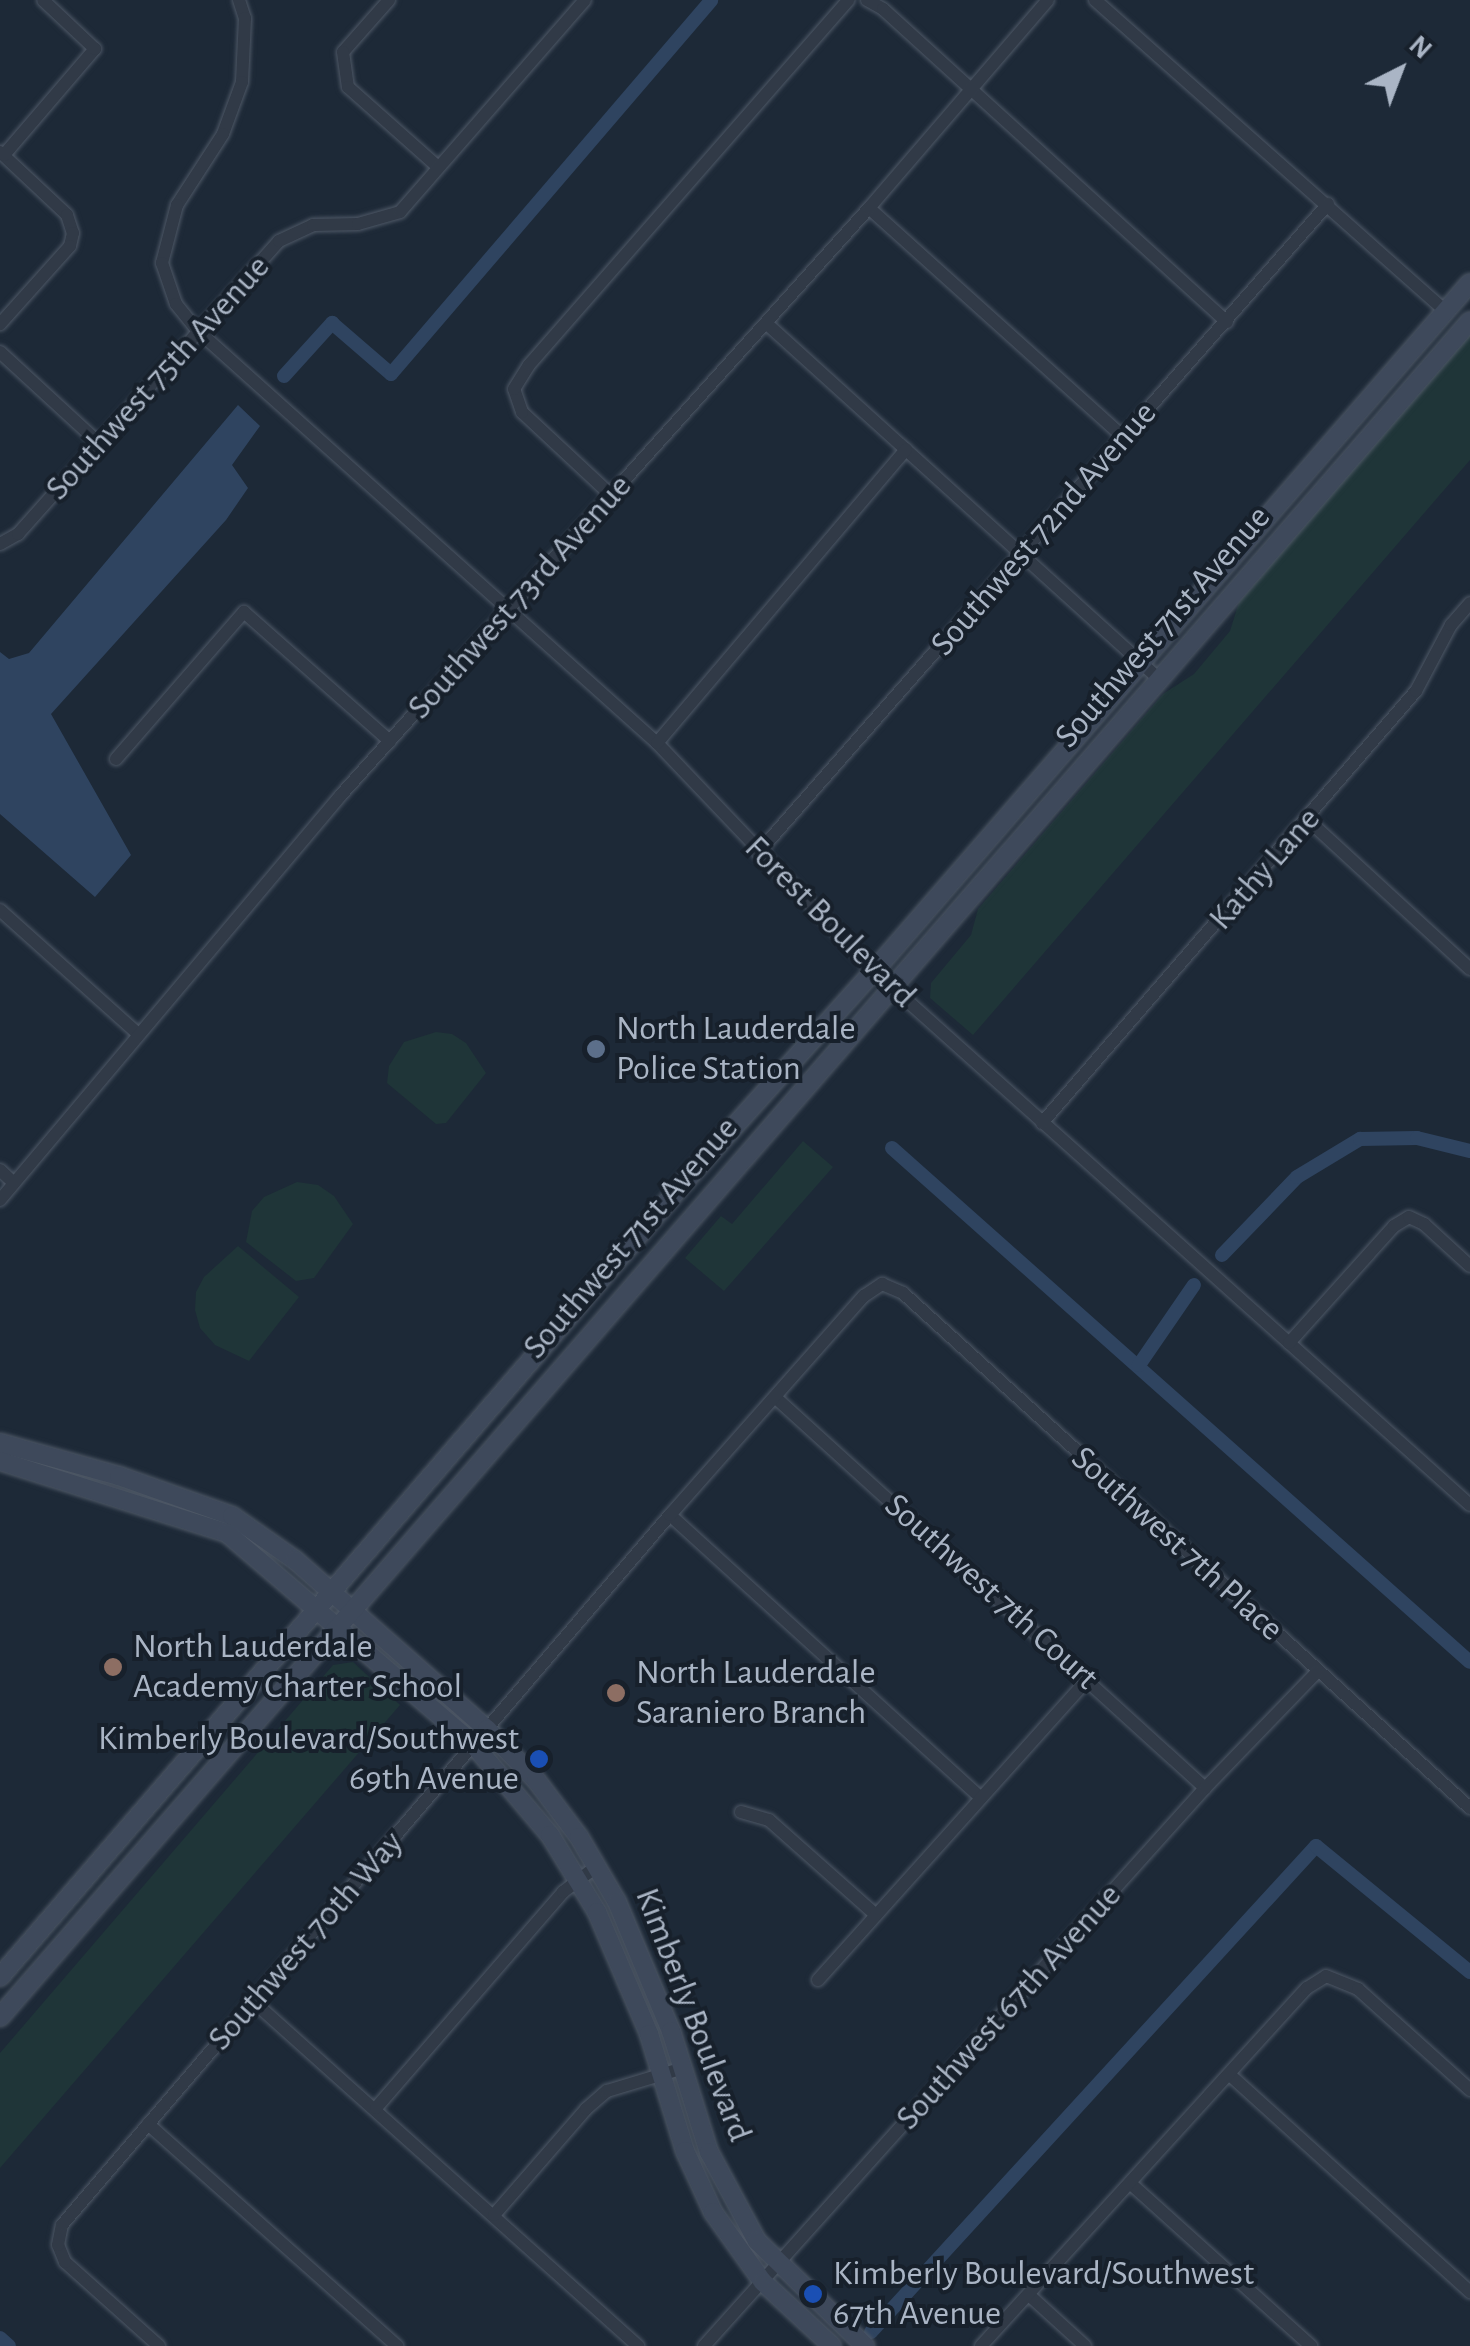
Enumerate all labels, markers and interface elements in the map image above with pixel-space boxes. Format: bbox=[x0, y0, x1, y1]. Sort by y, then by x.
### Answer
north arrow bbox=[1350, 20, 1450, 120]
text: N bbox=[1403, 31, 1437, 65]
street label: Southwest 75th Avenue bbox=[37, 247, 279, 509]
street label: Southwest 72nd Avenue bbox=[922, 393, 1166, 665]
street label: Southwest 73rd Avenue bbox=[399, 466, 641, 728]
street label: Southwest 71st Avenue bbox=[1046, 497, 1280, 757]
street label: Kathy Lane bbox=[1200, 799, 1330, 939]
street label: Forest Boulevard bbox=[735, 827, 925, 1017]
place label: North Lauderdale Police Station bbox=[616, 1008, 856, 1090]
marker: North Lauderdale Police Station bbox=[585, 1038, 607, 1060]
street label: Southwest 71st Avenue bbox=[514, 1108, 748, 1368]
street label: Southwest 7th Place bbox=[1062, 1438, 1292, 1650]
street label: Southwest 7th Court bbox=[875, 1485, 1107, 1699]
place label: North Lauderdale Academy Charter School bbox=[133, 1626, 462, 1708]
place label: North Lauderdale Saraniero Branch bbox=[636, 1652, 876, 1734]
marker: North Lauderdale Academy Charter School bbox=[102, 1656, 124, 1678]
marker: North Lauderdale Saraniero Branch bbox=[605, 1682, 627, 1704]
place label: Kimberly Boulevard/Southwest 69th Avenue bbox=[98, 1718, 519, 1800]
marker: Kimberly Boulevard/Southwest 69th Avenue bbox=[528, 1748, 550, 1770]
street label: Southwest 70th Way bbox=[199, 1823, 413, 2059]
street label: Southwest 67th Avenue bbox=[887, 1875, 1131, 2139]
street label: Kimberly Boulevard bbox=[625, 1882, 761, 2148]
place label: Kimberly Boulevard/Southwest 67th Avenue bbox=[833, 2253, 1254, 2335]
marker: Kimberly Boulevard/Southwest 67th Avenue bbox=[802, 2283, 824, 2305]

